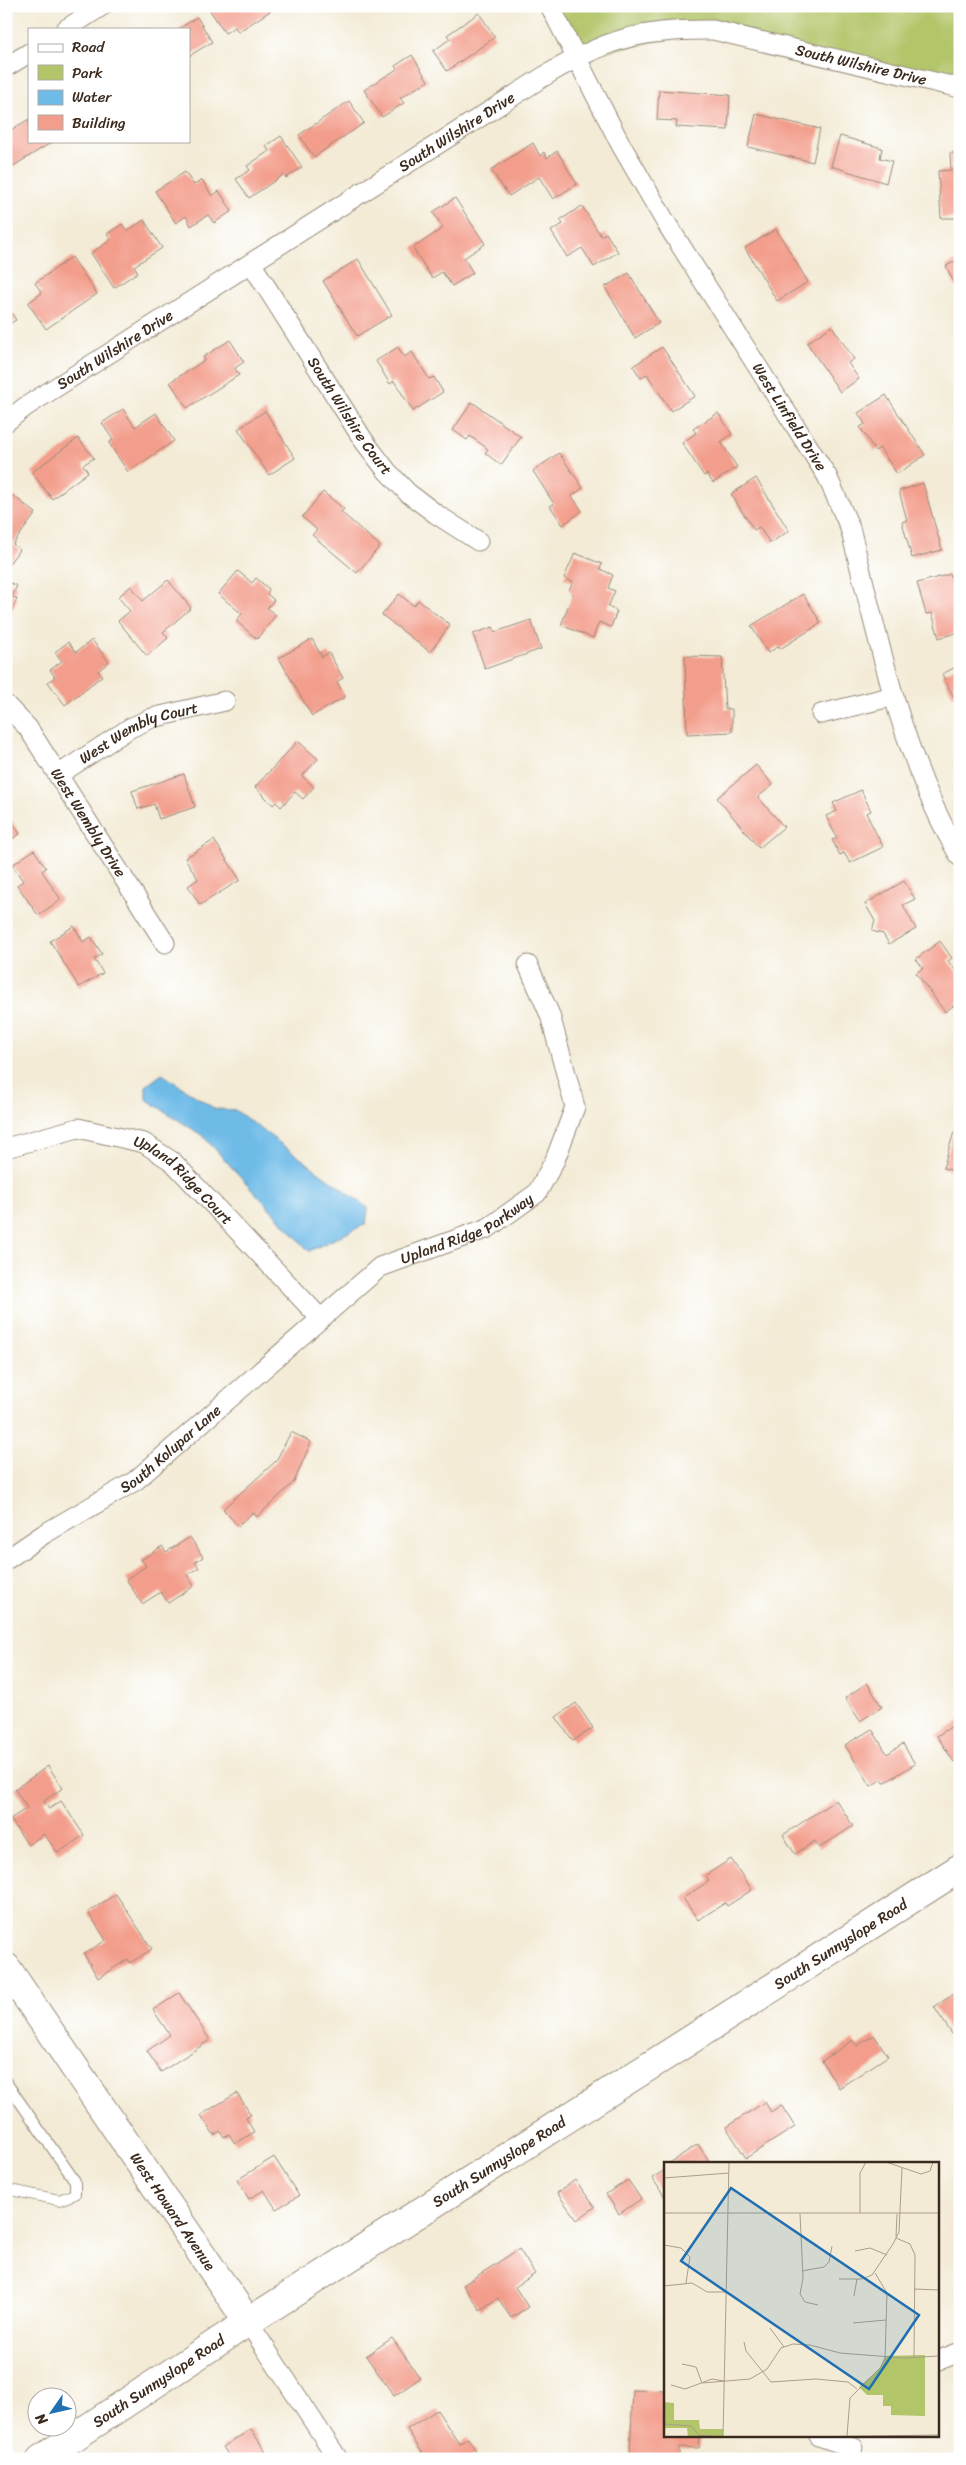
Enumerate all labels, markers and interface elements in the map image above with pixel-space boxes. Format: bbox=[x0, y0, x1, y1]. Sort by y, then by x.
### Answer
legend bbox=[28, 28, 190, 142]
text: Road bbox=[72, 34, 105, 60]
street label: South Wilshire Drive bbox=[793, 37, 930, 93]
text: Park bbox=[72, 60, 103, 86]
text: Water bbox=[72, 84, 112, 110]
street label: South Wilshire Drive bbox=[393, 85, 521, 179]
text: Building bbox=[72, 110, 126, 136]
street label: South Wilshire Drive bbox=[51, 302, 179, 397]
street label: South Wilshire Court bbox=[301, 351, 399, 481]
street label: West Linfield Drive bbox=[745, 357, 834, 477]
street label: West Wembly Court bbox=[74, 695, 201, 771]
street label: West Wembly Drive bbox=[44, 763, 133, 883]
street label: Upland Ridge Court bbox=[131, 1128, 239, 1231]
street label: Upland Ridge Parkway bbox=[397, 1186, 539, 1272]
street label: South Kolupar Lane bbox=[115, 1398, 228, 1500]
street label: South Sunnyslope Road bbox=[768, 1891, 914, 1997]
street label: South Sunnyslope Road bbox=[427, 2109, 572, 2214]
street label: West Howard Avenue bbox=[123, 2147, 223, 2276]
inset map bbox=[664, 2162, 938, 2438]
street label: South Sunnyslope Road bbox=[87, 2327, 231, 2435]
north arrow bbox=[28, 2388, 78, 2438]
text: N bbox=[28, 2408, 55, 2431]

